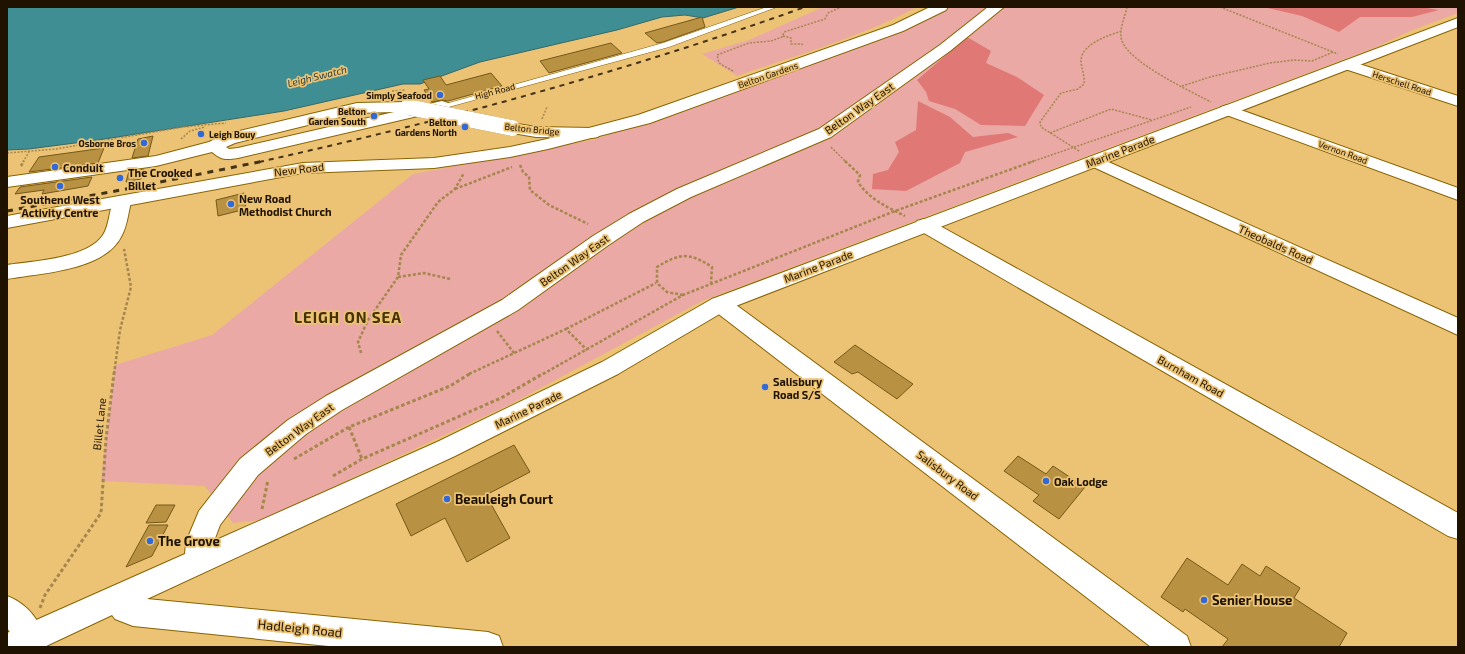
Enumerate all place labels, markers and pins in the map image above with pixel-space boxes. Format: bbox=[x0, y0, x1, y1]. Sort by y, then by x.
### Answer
place label: Simply Seafood bbox=[366, 90, 432, 102]
marker: Simply Seafood bbox=[435, 90, 445, 100]
place label: Belton Garden South bbox=[308, 106, 366, 127]
marker: Belton Garden South bbox=[369, 111, 379, 121]
place label: Belton Gardens North bbox=[395, 117, 457, 138]
marker: Belton Gardens North bbox=[460, 122, 470, 132]
marker: Leigh Bouy bbox=[196, 129, 206, 139]
place label: Leigh Bouy bbox=[209, 129, 256, 141]
place label: Osborne Bros bbox=[78, 138, 136, 149]
marker: Osborne Bros bbox=[139, 138, 149, 148]
place label: Conduit bbox=[63, 161, 104, 174]
marker: Conduit bbox=[50, 162, 60, 172]
place label: The Crooked Billet bbox=[128, 166, 193, 192]
marker: The Crooked Billet bbox=[115, 173, 125, 183]
marker: Southend West Activity Centre bbox=[55, 181, 65, 191]
place label: New Road Methodist Church bbox=[239, 192, 332, 218]
place label: Southend West Activity Centre bbox=[20, 193, 100, 220]
marker: New Road Methodist Church bbox=[226, 199, 236, 209]
place label: Salisbury Road S/S bbox=[773, 375, 823, 401]
marker: Salisbury Road S/S bbox=[760, 382, 770, 392]
place label: Oak Lodge bbox=[1054, 475, 1108, 488]
marker: Oak Lodge bbox=[1041, 476, 1051, 486]
place label: Beauleigh Court bbox=[455, 491, 554, 507]
marker: Beauleigh Court bbox=[442, 494, 452, 504]
place label: The Grove bbox=[158, 533, 220, 549]
marker: The Grove bbox=[145, 536, 155, 546]
place label: Senier House bbox=[1212, 592, 1292, 608]
marker: Senier House bbox=[1199, 595, 1209, 605]

